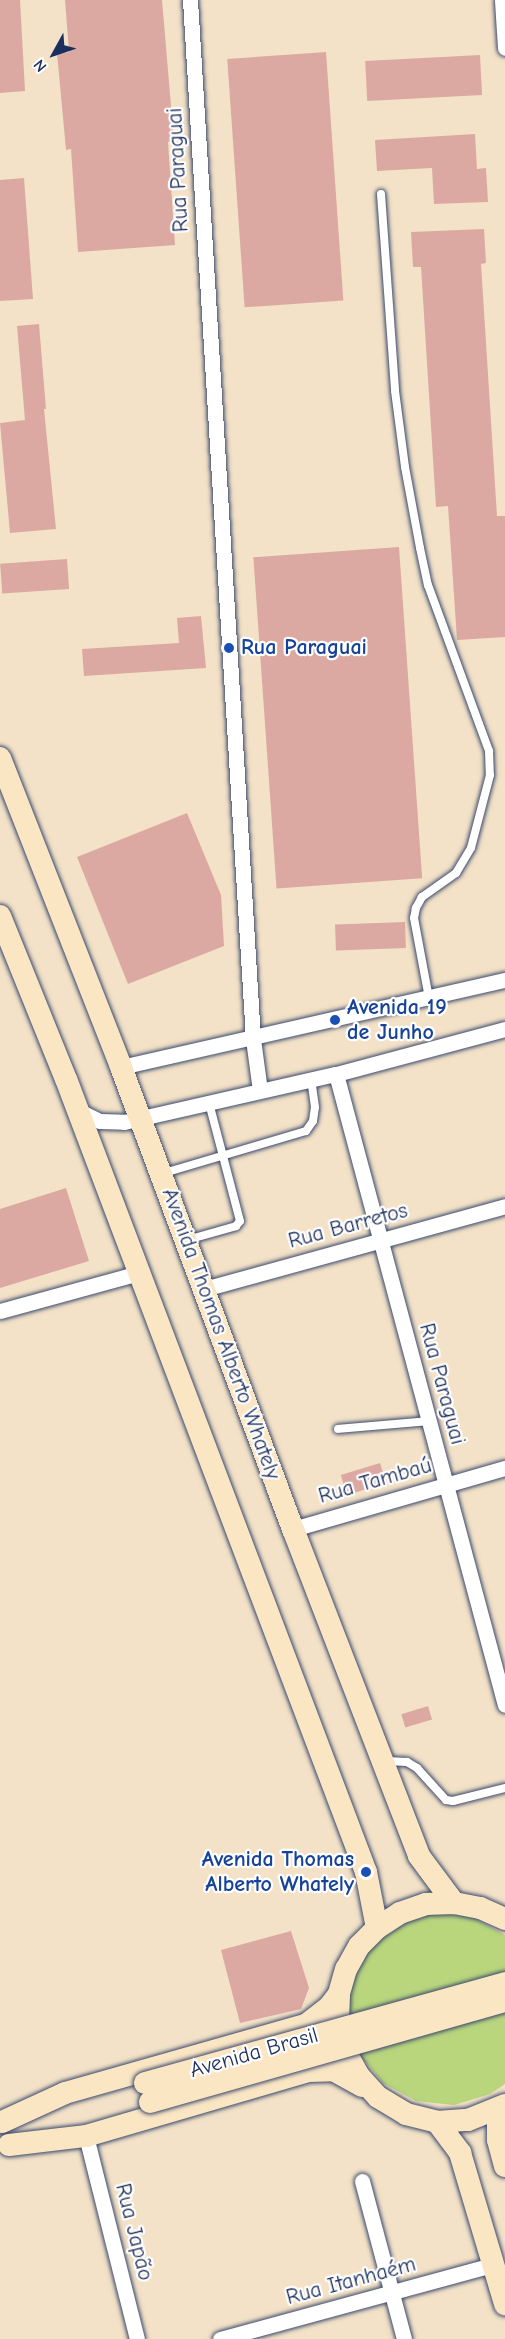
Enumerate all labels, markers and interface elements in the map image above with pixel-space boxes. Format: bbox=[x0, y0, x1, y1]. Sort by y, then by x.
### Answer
north arrow bbox=[24, 24, 84, 84]
text: N bbox=[30, 56, 50, 75]
street label: Rua Paraguai bbox=[162, 107, 194, 233]
place label: Rua Paraguai bbox=[241, 635, 367, 661]
marker: Rua Paraguai bbox=[222, 641, 236, 655]
place label: Avenida 19 de Junho bbox=[347, 994, 447, 1046]
marker: Avenida 19 de Junho bbox=[328, 1013, 342, 1027]
street label: Avenida Thomas Alberto Whately bbox=[156, 1185, 286, 1483]
street label: Rua Barretos bbox=[285, 1197, 411, 1255]
street label: Rua Paraguai bbox=[413, 1320, 471, 1448]
street label: Rua Tambaú bbox=[315, 1452, 435, 1510]
place label: Avenida Thomas Alberto Whately bbox=[202, 1846, 354, 1898]
marker: Avenida Thomas Alberto Whately bbox=[359, 1865, 373, 1879]
street label: Avenida Brasil bbox=[187, 2022, 321, 2084]
street label: Rua Japão bbox=[109, 2181, 159, 2283]
street label: Rua Itanhaém bbox=[283, 2251, 419, 2311]

